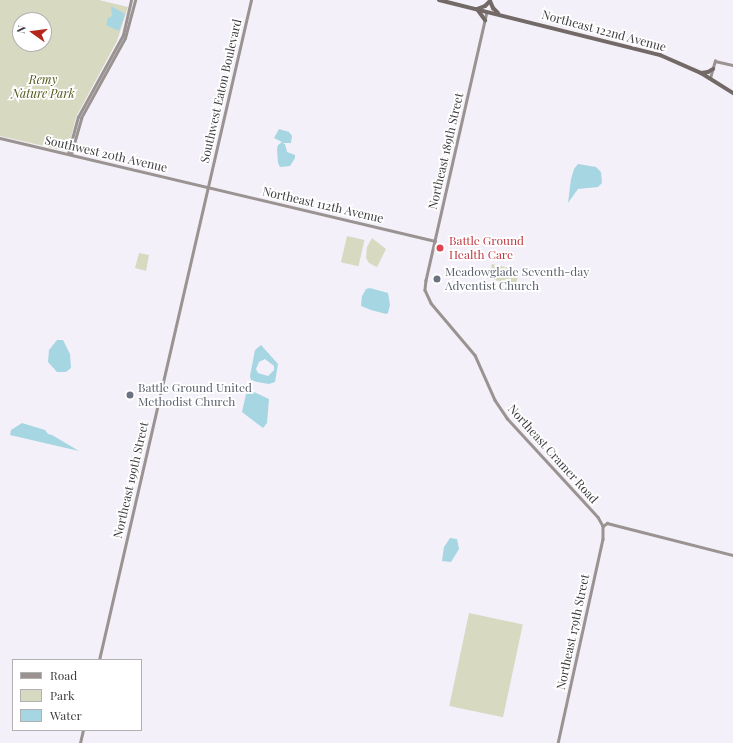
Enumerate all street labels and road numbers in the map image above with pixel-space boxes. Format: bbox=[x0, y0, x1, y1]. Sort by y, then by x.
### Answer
street label: Northeast 122nd Avenue bbox=[540, 7, 668, 55]
street label: Southwest Eaton Boulevard bbox=[197, 18, 245, 164]
street label: Northeast 189th Street bbox=[426, 91, 466, 211]
street label: Southwest 20th Avenue bbox=[43, 133, 169, 175]
street label: Northeast 112th Avenue bbox=[261, 184, 385, 226]
street label: Northeast Cramer Road bbox=[505, 402, 601, 506]
street label: Northeast 199th Street bbox=[111, 420, 151, 540]
street label: Northeast 179th Street bbox=[554, 573, 592, 691]

